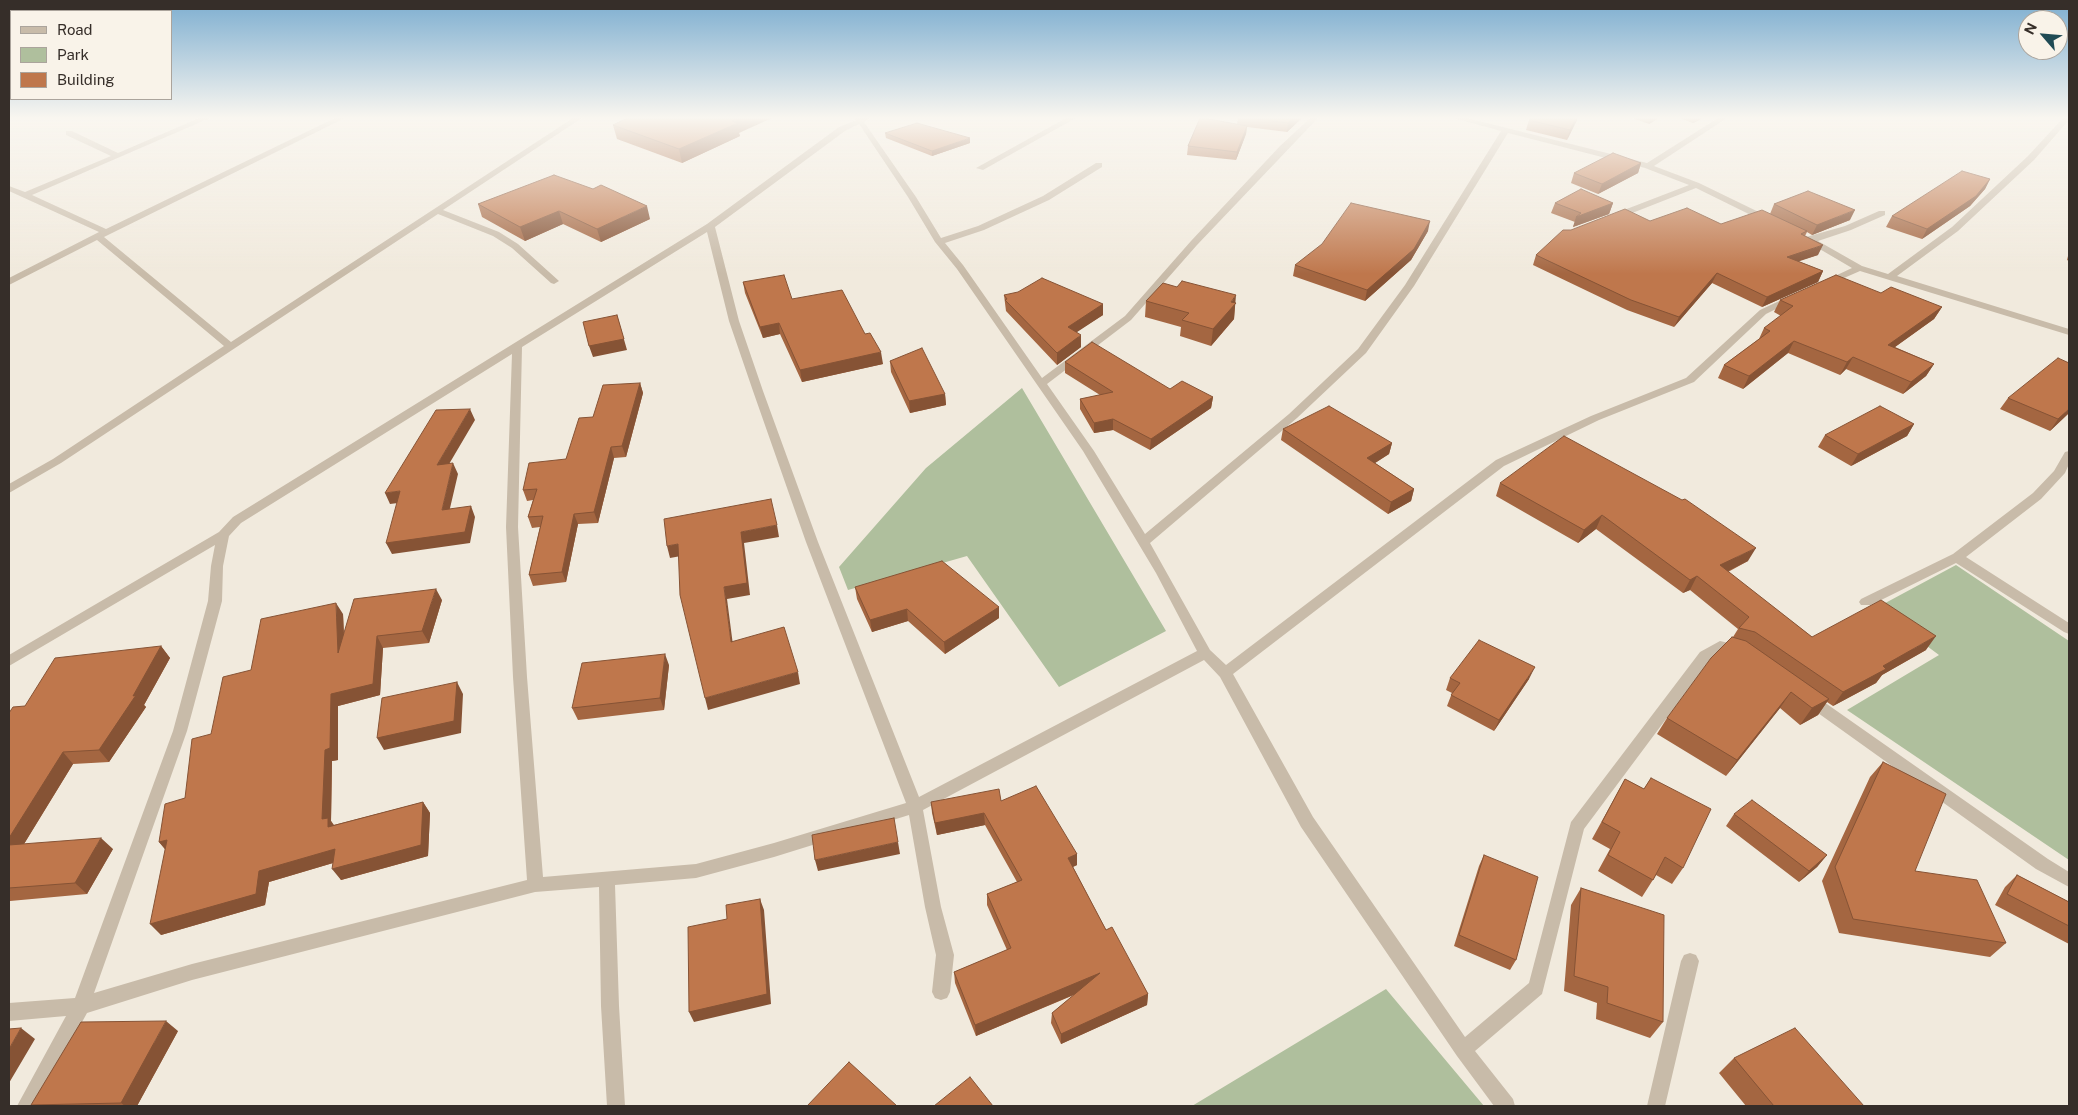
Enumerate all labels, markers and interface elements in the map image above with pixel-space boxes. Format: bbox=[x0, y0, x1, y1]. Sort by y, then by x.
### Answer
legend bbox=[10, 10, 172, 100]
north arrow bbox=[2018, 10, 2068, 60]
text: N bbox=[2021, 20, 2040, 37]
text: Road bbox=[57, 21, 93, 38]
text: Park bbox=[57, 46, 89, 63]
text: Building bbox=[57, 71, 115, 88]

